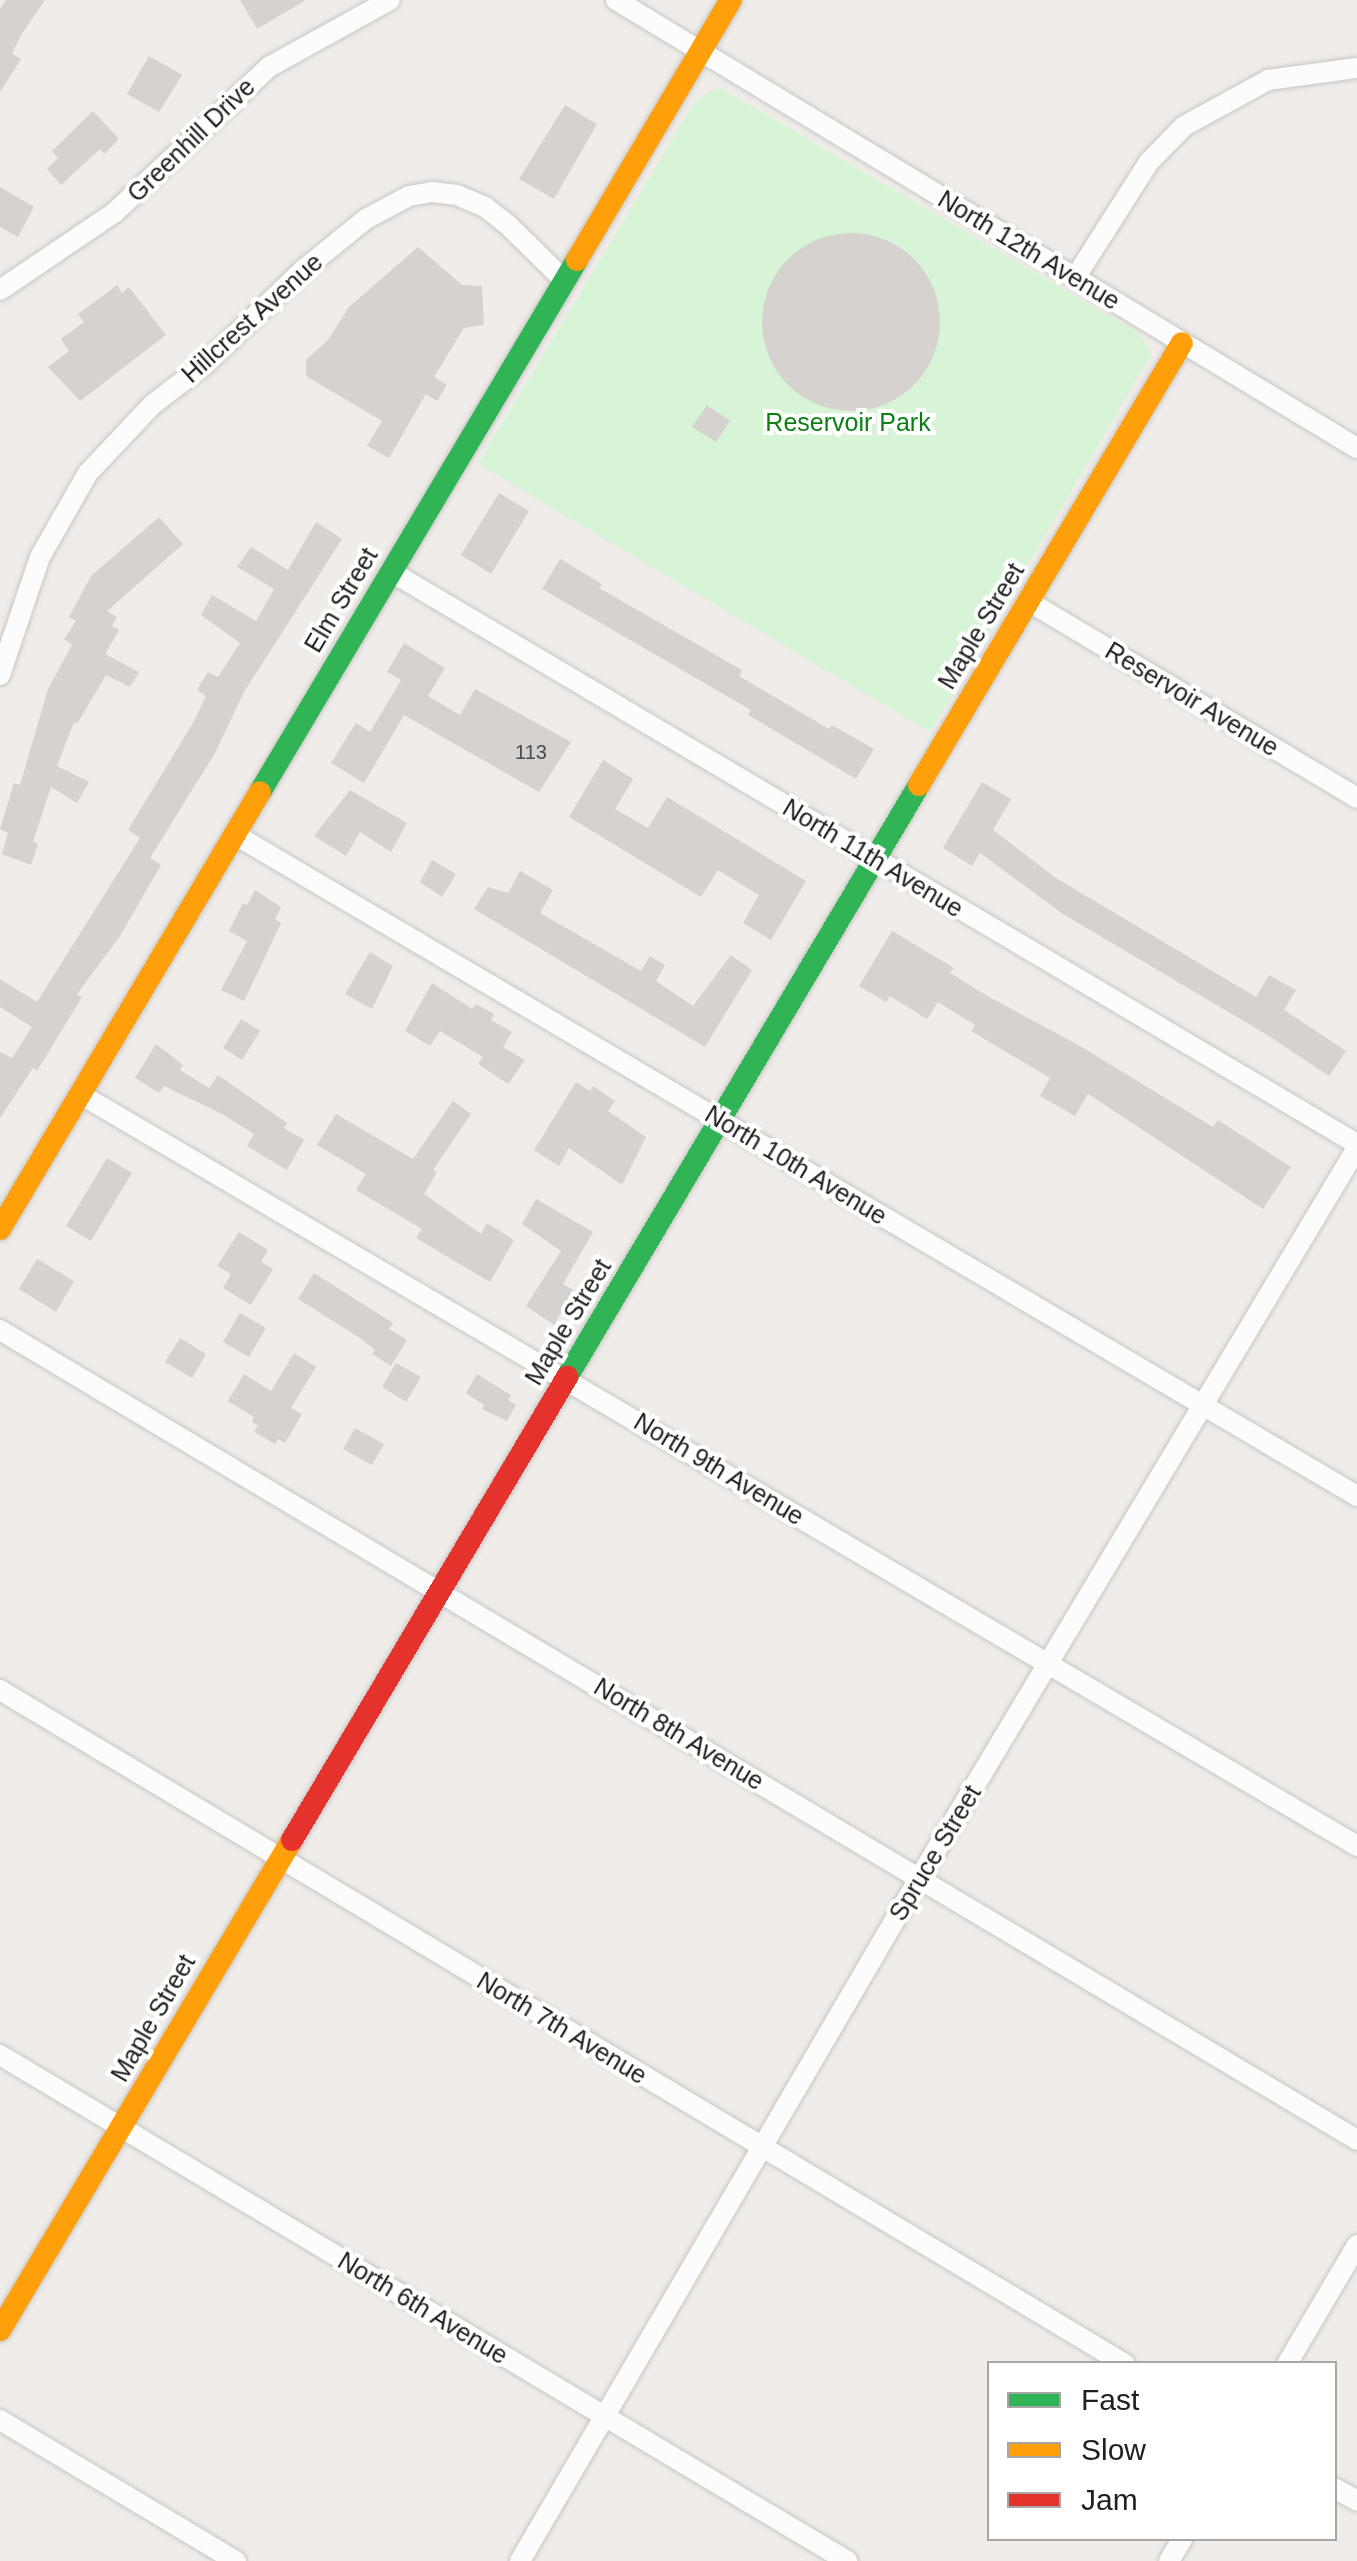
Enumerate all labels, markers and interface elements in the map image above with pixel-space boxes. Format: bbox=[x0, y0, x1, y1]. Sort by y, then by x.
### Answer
street label: Greenhill Drive bbox=[121, 72, 261, 208]
street label: North 12th Avenue bbox=[932, 184, 1126, 316]
street label: Hillcrest Avenue bbox=[175, 247, 329, 389]
park label: Reservoir Park bbox=[765, 407, 931, 437]
street label: Elm Street bbox=[298, 542, 384, 658]
street label: Maple Street bbox=[932, 558, 1030, 694]
street label: Reservoir Avenue bbox=[1099, 635, 1285, 763]
house number: 113 bbox=[515, 740, 547, 764]
street label: North 11th Avenue bbox=[777, 792, 969, 924]
street label: North 10th Avenue bbox=[699, 1099, 893, 1231]
street label: Maple Street bbox=[519, 1254, 617, 1390]
street label: North 9th Avenue bbox=[628, 1406, 810, 1532]
street label: North 8th Avenue bbox=[588, 1671, 770, 1797]
street label: Spruce Street bbox=[883, 1780, 987, 1926]
street label: Maple Street bbox=[105, 1949, 201, 2087]
street label: North 7th Avenue bbox=[471, 1965, 653, 2091]
street label: North 6th Avenue bbox=[332, 2245, 514, 2371]
legend bbox=[987, 2361, 1337, 2541]
text: Fast bbox=[1081, 2383, 1139, 2416]
text: Slow bbox=[1081, 2433, 1146, 2466]
text: Jam bbox=[1081, 2483, 1138, 2516]

